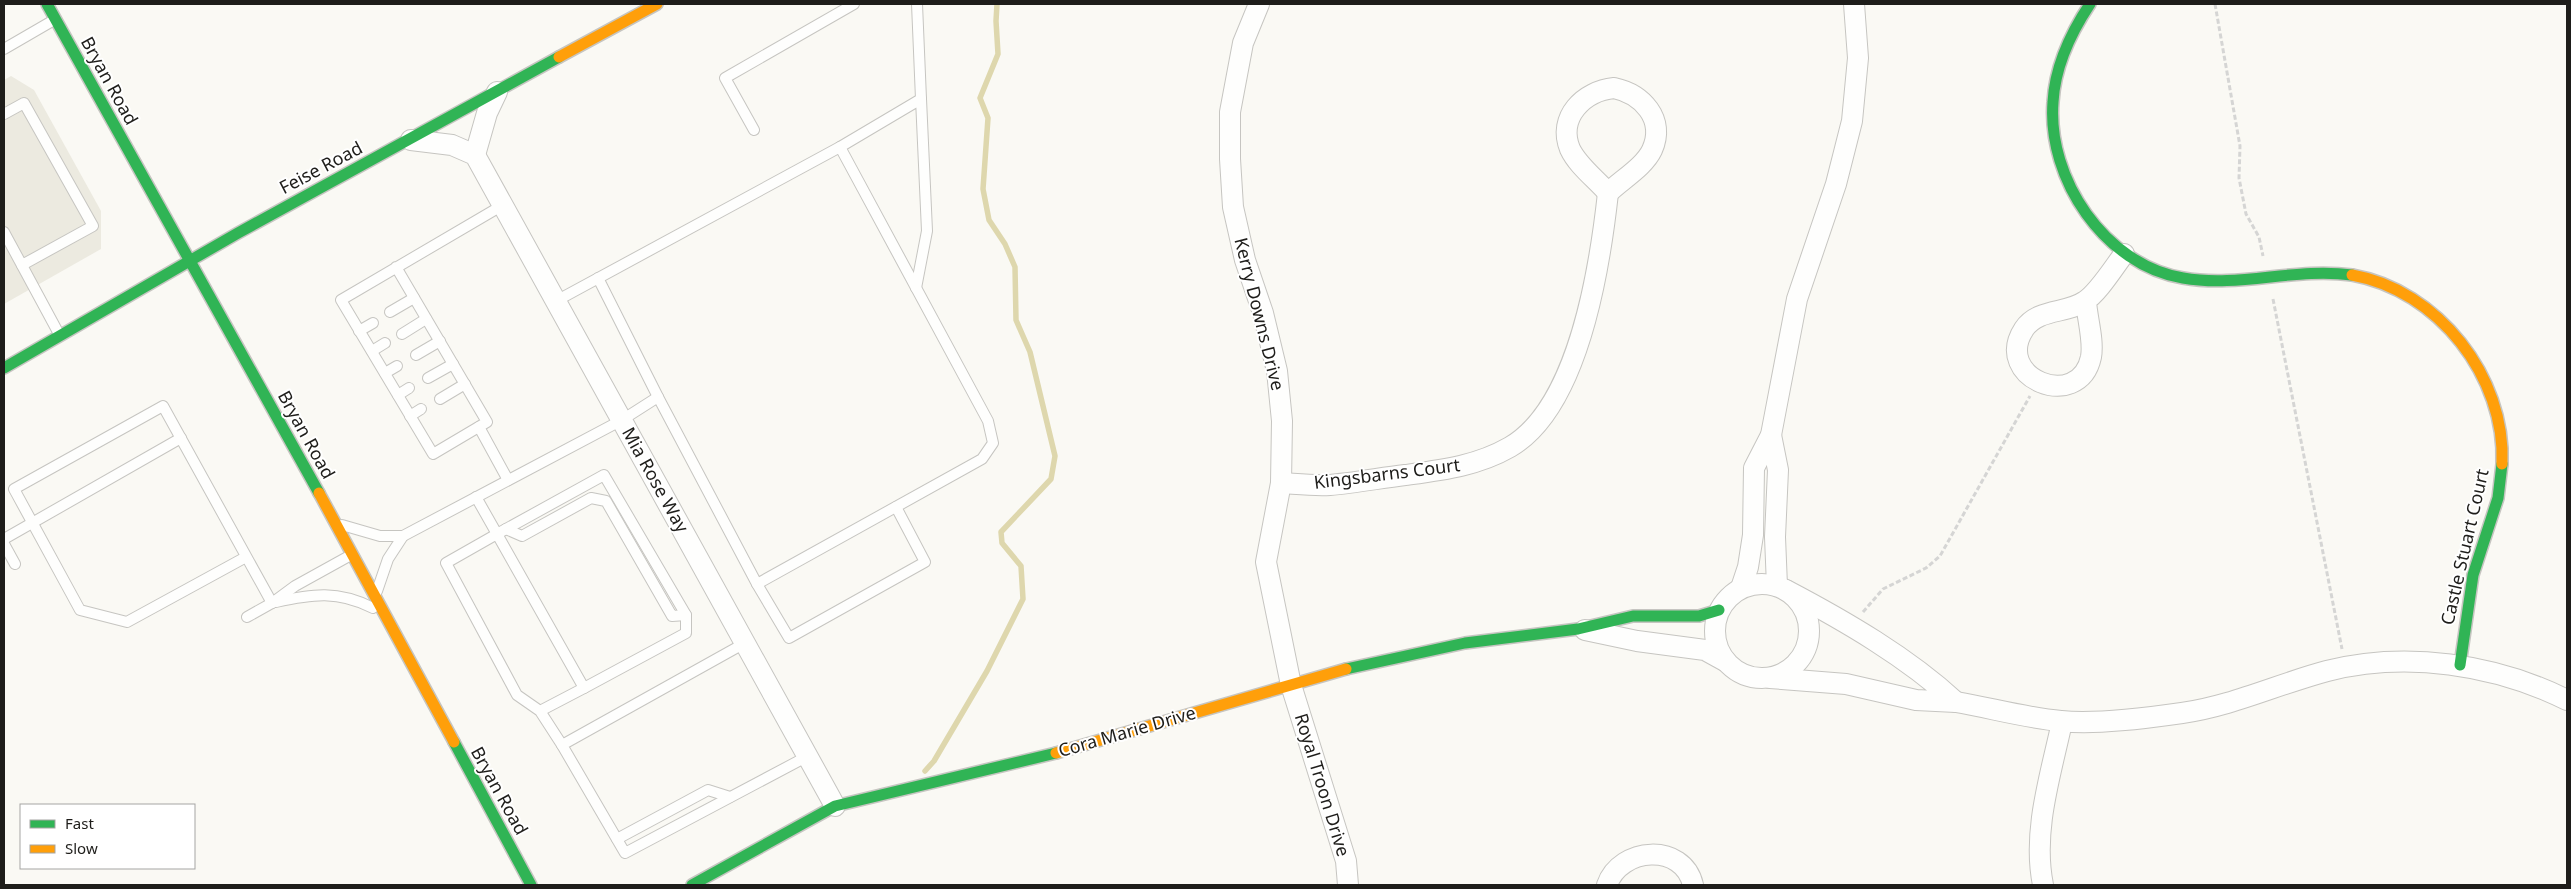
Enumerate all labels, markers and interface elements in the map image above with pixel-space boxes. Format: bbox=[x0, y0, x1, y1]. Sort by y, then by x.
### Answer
street label: Bryan Road bbox=[76, 32, 144, 129]
street label: Feise Road bbox=[275, 135, 366, 199]
street label: Kerry Downs Drive bbox=[1229, 235, 1291, 393]
street label: Bryan Road bbox=[273, 386, 341, 483]
street label: Mia Rose Way bbox=[617, 423, 695, 537]
street label: Kingsbarns Court bbox=[1312, 452, 1462, 494]
street label: Castle Stuart Court bbox=[2434, 466, 2494, 627]
street label: Cora Marie Drive bbox=[1055, 700, 1198, 762]
street label: Royal Troon Drive bbox=[1290, 710, 1356, 859]
street label: Bryan Road bbox=[466, 742, 534, 839]
legend bbox=[20, 804, 195, 869]
text: Fast bbox=[65, 813, 94, 833]
text: Slow bbox=[65, 838, 98, 858]

